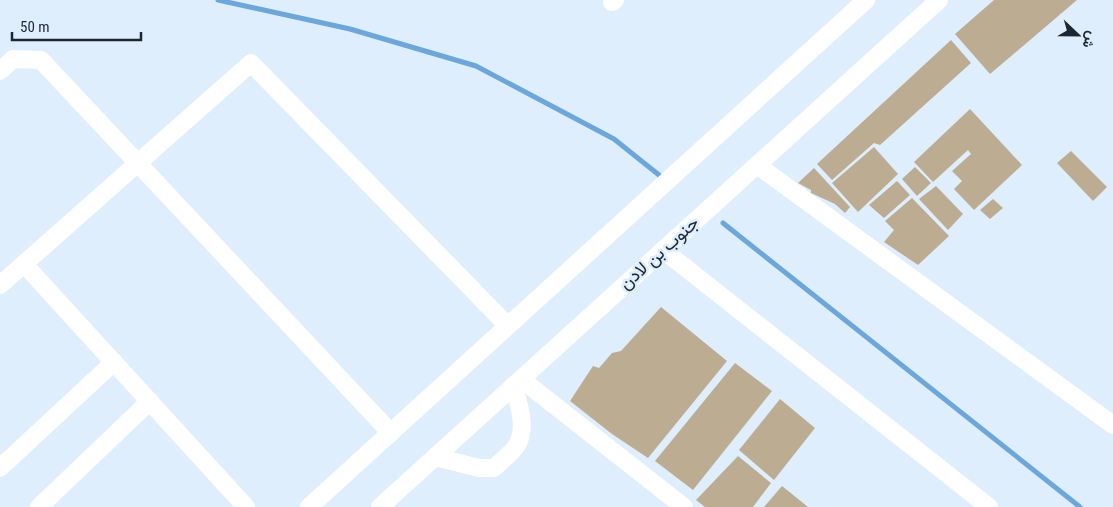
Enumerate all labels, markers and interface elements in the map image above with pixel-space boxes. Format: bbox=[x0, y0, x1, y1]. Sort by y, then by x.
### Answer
scale bar bbox=[12, 10, 141, 42]
north arrow bbox=[1053, 10, 1103, 60]
text: 50 m bbox=[20, 18, 50, 36]
text: ش bbox=[1078, 29, 1101, 51]
street label: جنوب بن لادن bbox=[615, 212, 703, 294]

